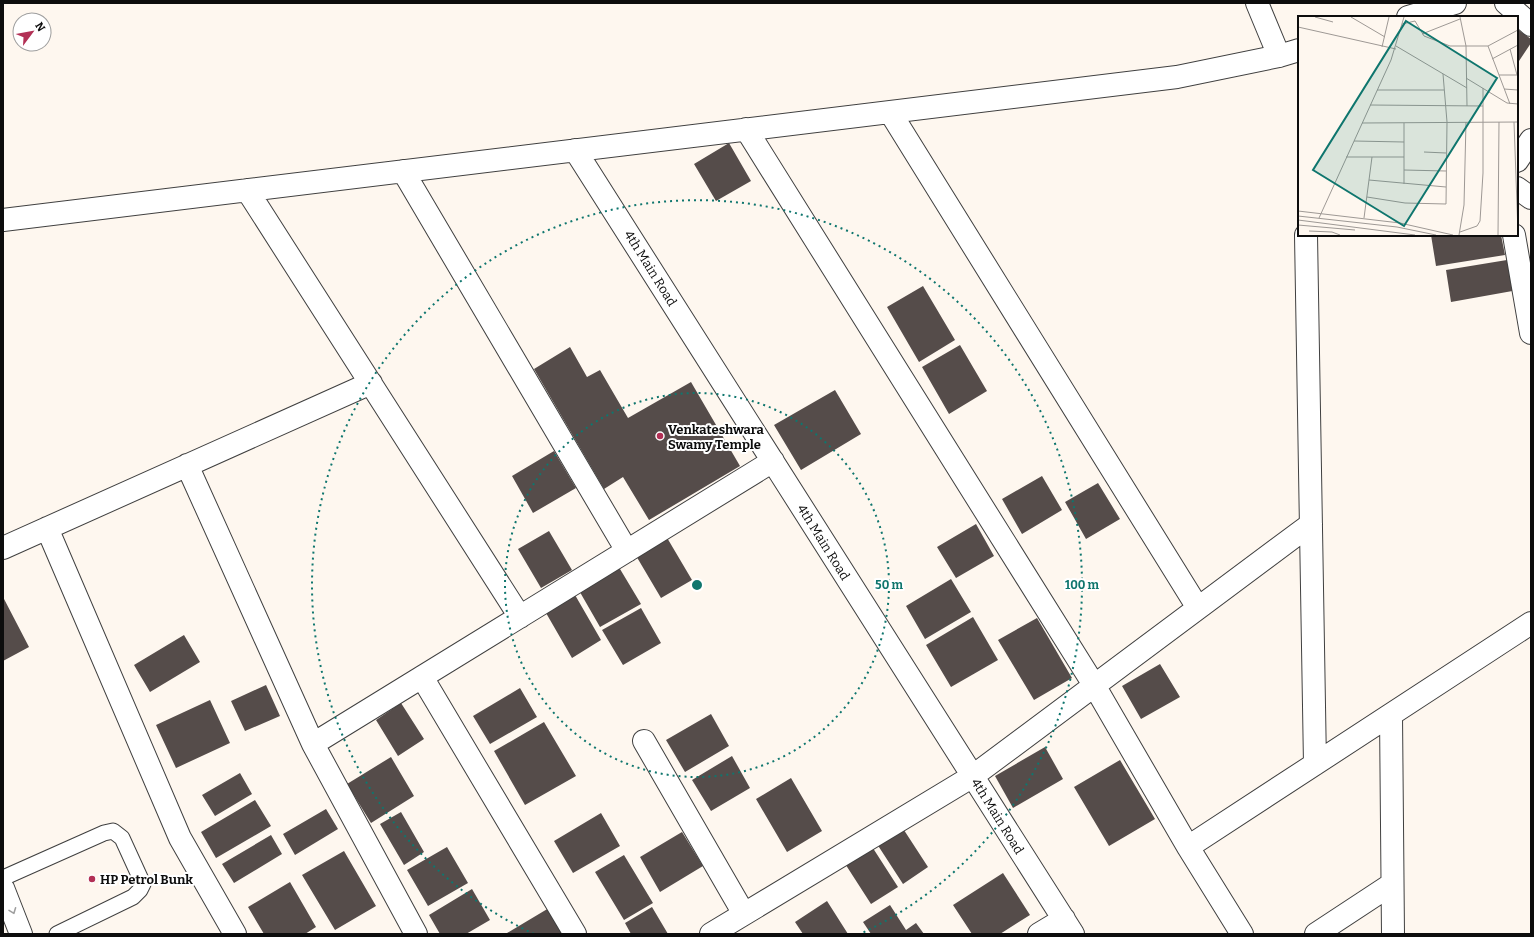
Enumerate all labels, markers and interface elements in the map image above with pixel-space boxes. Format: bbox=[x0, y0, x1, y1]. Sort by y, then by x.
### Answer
north arrow bbox=[12, 12, 52, 52]
inset map bbox=[1298, 16, 1518, 236]
text: N bbox=[32, 20, 48, 34]
street label: 4th Main Road bbox=[621, 228, 680, 309]
place label: Venkateshwara Swamy Temple bbox=[668, 422, 765, 452]
marker: Venkateshwara Swamy Temple bbox=[655, 431, 665, 441]
street label: 4th Main Road bbox=[794, 502, 853, 583]
centre of rings bbox=[690, 578, 704, 592]
text: 50 m bbox=[875, 578, 903, 592]
text: 100 m bbox=[1065, 578, 1100, 592]
street label: 4th Main Road bbox=[968, 776, 1027, 857]
place label: HP Petrol Bunk bbox=[100, 872, 193, 887]
marker: HP Petrol Bunk bbox=[87, 874, 97, 884]
one-way arrow bbox=[8, 907, 16, 914]

